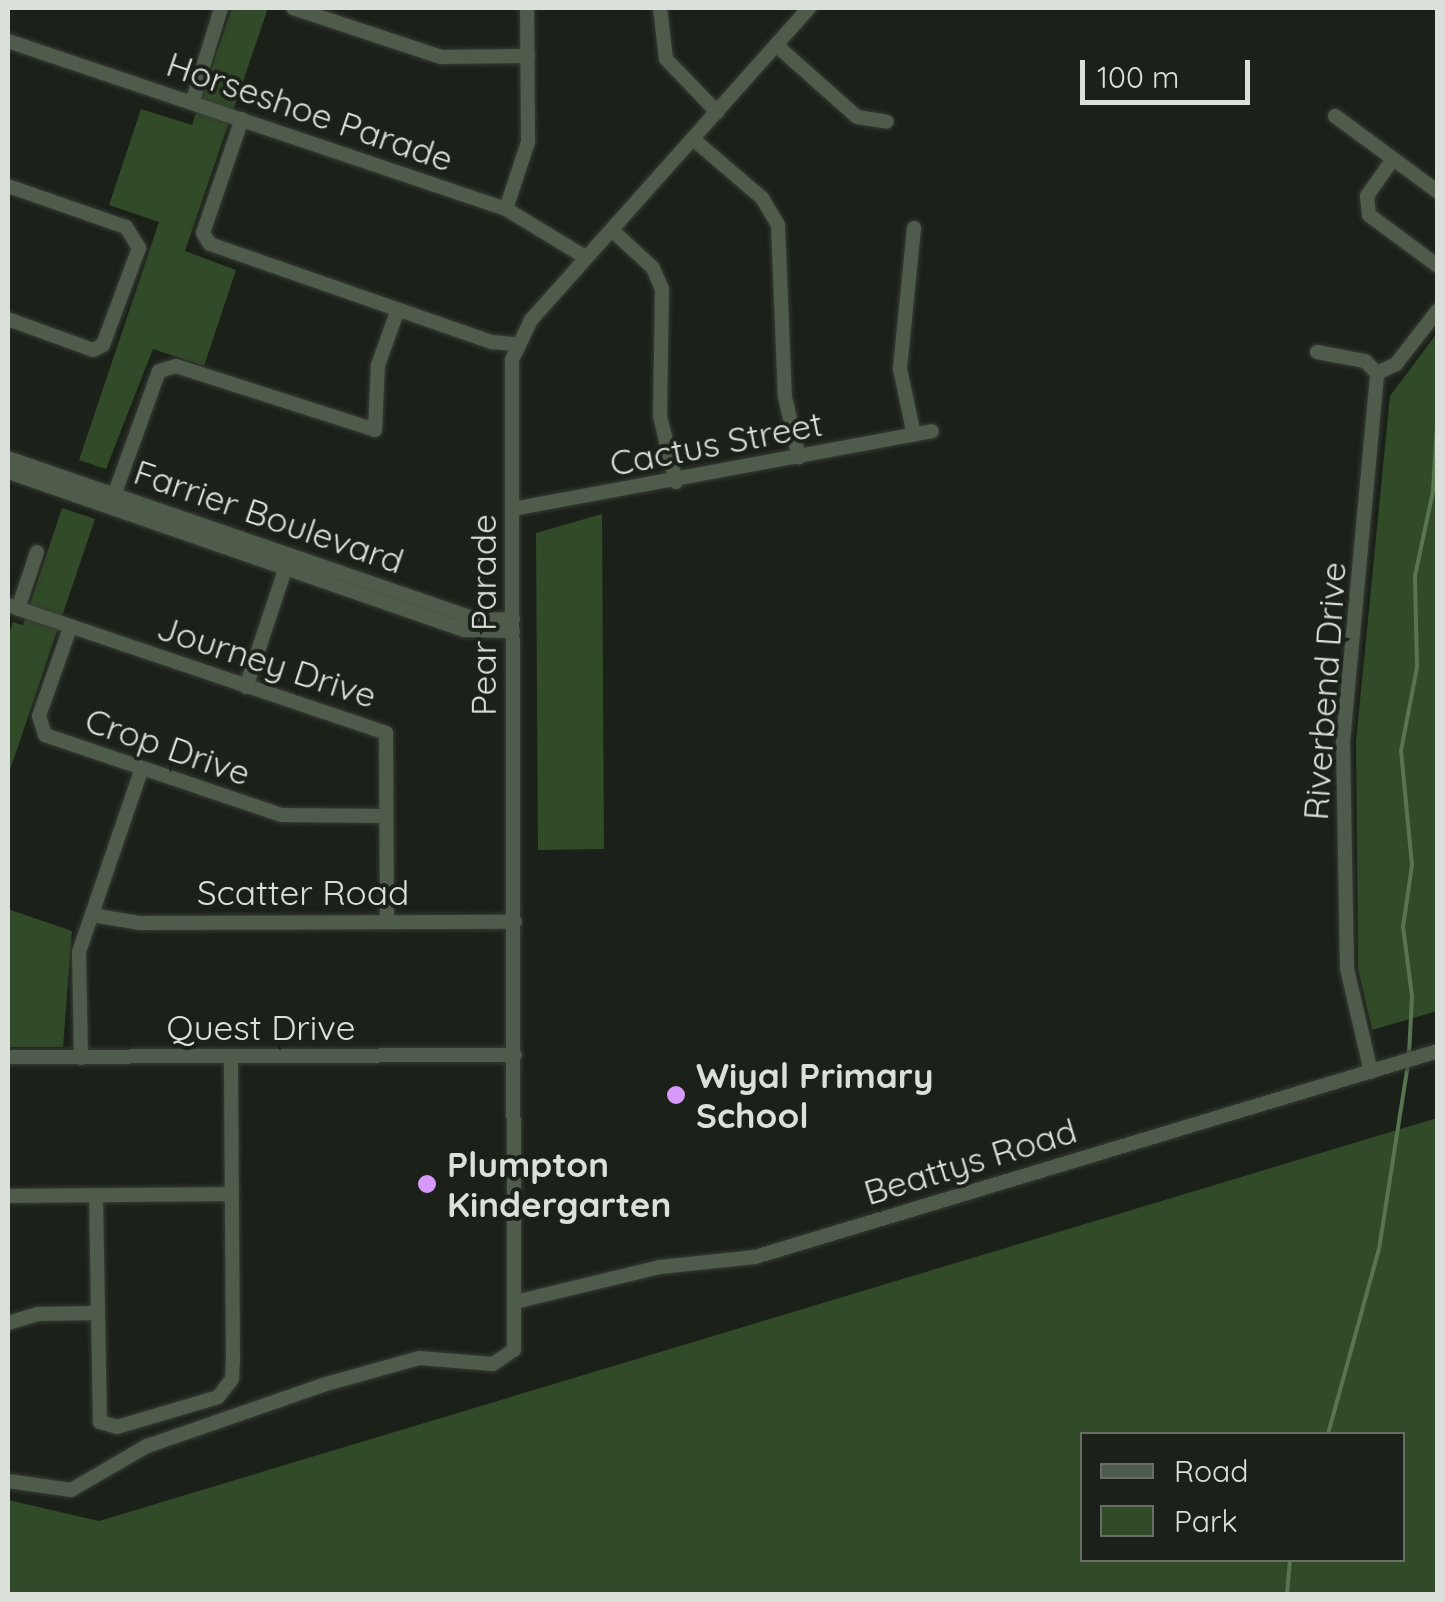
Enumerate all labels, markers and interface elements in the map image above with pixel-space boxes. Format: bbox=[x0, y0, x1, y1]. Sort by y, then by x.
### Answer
scale bar bbox=[1085, 40, 1255, 102]
street label: Horseshoe Parade bbox=[161, 42, 459, 180]
text: 100 m bbox=[1097, 58, 1179, 96]
street label: Cactus Street bbox=[606, 402, 826, 484]
street label: Farrier Boulevard bbox=[129, 450, 409, 582]
street label: Pear Parade bbox=[462, 514, 504, 716]
street label: Riverbend Drive bbox=[1294, 560, 1354, 822]
street label: Journey Drive bbox=[152, 606, 382, 716]
street label: Crop Drive bbox=[80, 698, 256, 794]
street label: Scatter Road bbox=[197, 871, 409, 913]
street label: Quest Drive bbox=[167, 1006, 355, 1048]
place label: Wiyal Primary School bbox=[696, 1054, 934, 1136]
marker: Wiyal Primary School bbox=[665, 1084, 687, 1106]
street label: Beattys Road bbox=[859, 1109, 1081, 1213]
place label: Plumpton Kindergarten bbox=[447, 1143, 671, 1225]
marker: Plumpton Kindergarten bbox=[416, 1173, 438, 1195]
legend bbox=[1080, 1432, 1405, 1562]
text: Road bbox=[1174, 1452, 1248, 1490]
text: Park bbox=[1174, 1502, 1238, 1540]

